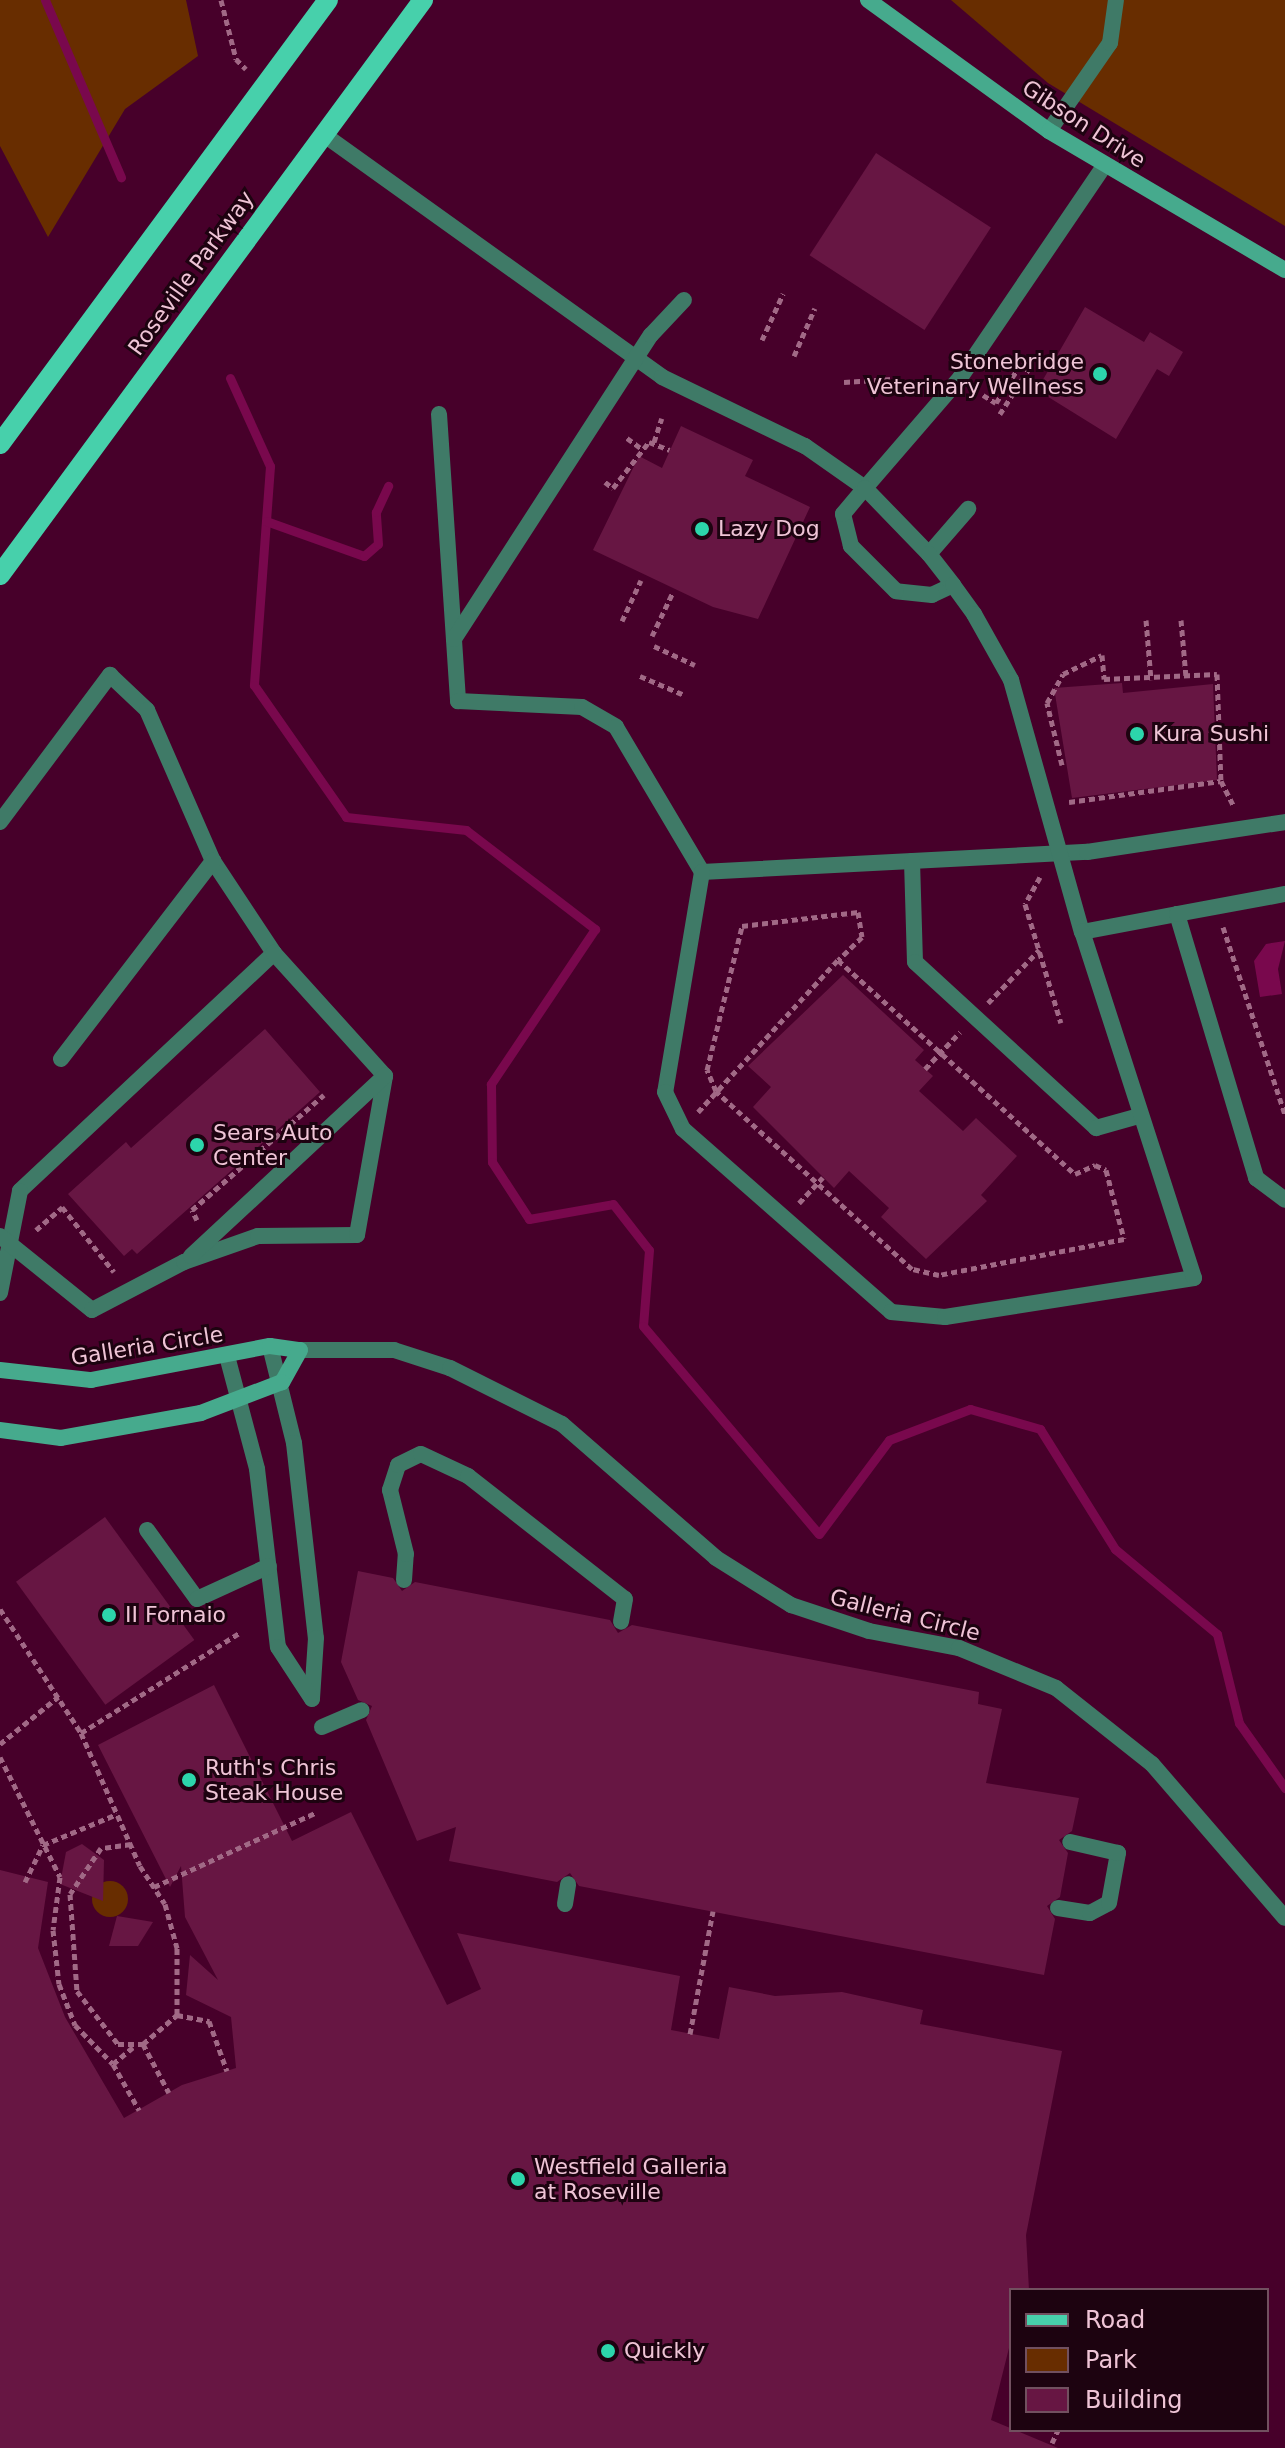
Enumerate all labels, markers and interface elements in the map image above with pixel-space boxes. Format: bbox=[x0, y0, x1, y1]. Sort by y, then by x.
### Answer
street label: Gibson Drive bbox=[1017, 74, 1151, 174]
street label: Roseville Parkway bbox=[123, 186, 259, 360]
place label: Stonebridge Veterinary Wellness bbox=[867, 348, 1084, 400]
marker: Stonebridge Veterinary Wellness bbox=[1091, 365, 1109, 383]
place label: Lazy Dog bbox=[718, 516, 820, 542]
marker: Lazy Dog bbox=[693, 520, 711, 538]
place label: Kura Sushi bbox=[1153, 721, 1269, 747]
marker: Kura Sushi bbox=[1128, 725, 1146, 743]
place label: Sears Auto Center bbox=[213, 1119, 333, 1170]
marker: Sears Auto Center bbox=[188, 1136, 206, 1154]
street label: Galleria Circle bbox=[69, 1321, 225, 1371]
street label: Galleria Circle bbox=[827, 1584, 983, 1646]
place label: II Fornaio bbox=[125, 1602, 226, 1628]
marker: II Fornaio bbox=[100, 1606, 118, 1624]
place label: Ruth's Chris Steak House bbox=[205, 1754, 343, 1806]
marker: Ruth's Chris Steak House bbox=[180, 1771, 198, 1789]
place label: Westfield Galleria at Roseville bbox=[534, 2153, 727, 2204]
marker: Westfield Galleria at Roseville bbox=[509, 2170, 527, 2188]
legend bbox=[1009, 2288, 1269, 2432]
text: Road bbox=[1085, 2306, 1145, 2334]
place label: Quickly bbox=[624, 2338, 705, 2364]
marker: Quickly bbox=[599, 2342, 617, 2360]
text: Park bbox=[1085, 2346, 1137, 2374]
text: Building bbox=[1085, 2386, 1182, 2414]

